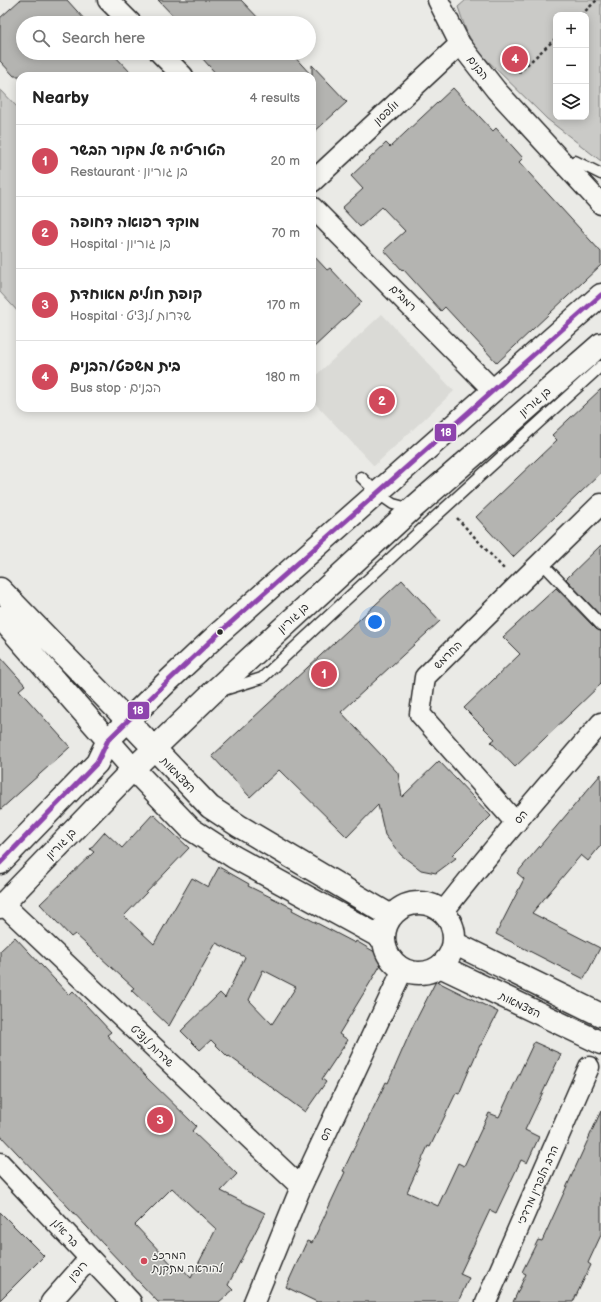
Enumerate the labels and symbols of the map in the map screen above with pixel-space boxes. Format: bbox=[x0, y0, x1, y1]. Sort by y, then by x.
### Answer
pin: 4 bbox=[502, 44, 528, 74]
street label: הבנים bbox=[465, 53, 491, 83]
street label: וולפסון bbox=[371, 98, 401, 128]
street label: רמב"ם bbox=[387, 282, 419, 314]
street label: בן גוריון bbox=[517, 385, 553, 419]
pin: 2 bbox=[369, 386, 395, 416]
line badge: 18 bbox=[434, 423, 457, 442]
text: 18 bbox=[440, 426, 452, 439]
street label: בן גוריון bbox=[275, 600, 311, 636]
your location bbox=[365, 612, 385, 632]
unlabelled marker bbox=[215, 627, 225, 637]
street label: החרמש bbox=[431, 638, 465, 672]
pin: 1 bbox=[311, 659, 337, 689]
line badge: 18 bbox=[127, 701, 150, 720]
text: 18 bbox=[132, 704, 144, 717]
street label: העצמאות bbox=[157, 754, 198, 796]
street label: הס bbox=[512, 807, 530, 827]
street label: בן גוריון bbox=[43, 826, 79, 862]
street label: העצמאות bbox=[496, 989, 543, 1021]
street label: שדרות לנצ'ט bbox=[128, 1022, 176, 1070]
pin: 3 bbox=[147, 1105, 173, 1135]
street label: הס bbox=[317, 1125, 335, 1143]
street label: הרב הלפרין מרדכי bbox=[515, 1143, 561, 1227]
street label: בר אילן bbox=[49, 1216, 81, 1250]
place label: המרכז להוראה מתקנת bbox=[151, 1249, 224, 1275]
marker: המרכז להוראה מתקנת bbox=[139, 1256, 149, 1266]
street label: רופין bbox=[66, 1258, 90, 1284]

